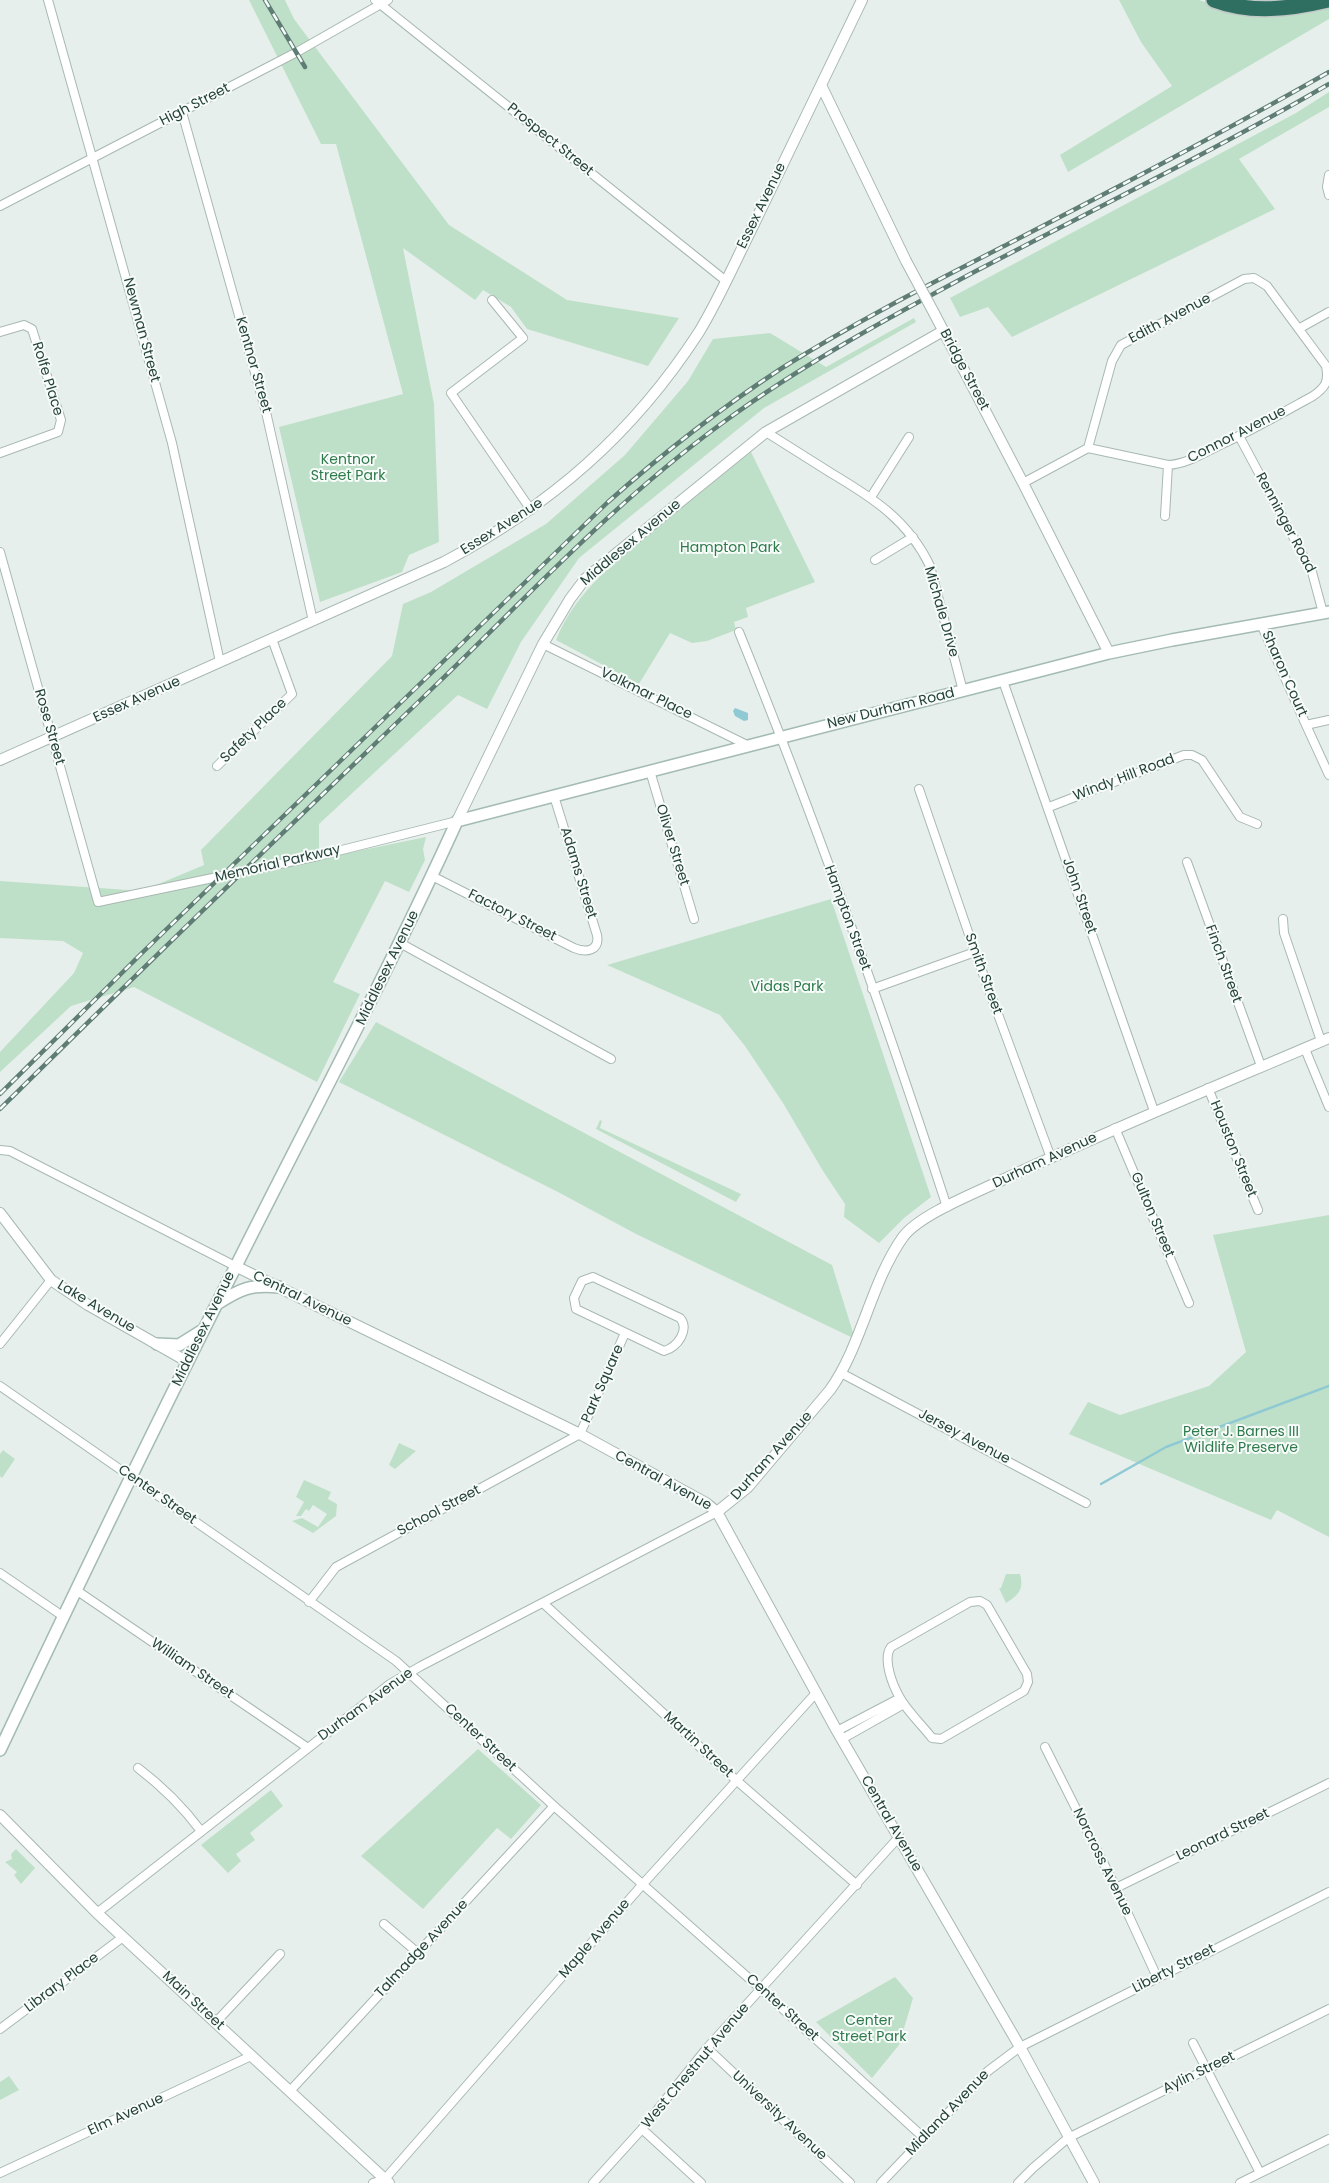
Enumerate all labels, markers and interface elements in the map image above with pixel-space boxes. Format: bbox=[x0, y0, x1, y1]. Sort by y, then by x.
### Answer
street label: High Street bbox=[157, 80, 233, 130]
street label: Prospect Street bbox=[504, 100, 596, 180]
street label: Essex Avenue bbox=[734, 160, 790, 252]
street label: Newman Street bbox=[119, 276, 163, 384]
street label: Edith Avenue bbox=[1126, 290, 1214, 348]
street label: Kentnor Street bbox=[231, 315, 275, 415]
street label: Bridge Street bbox=[936, 327, 992, 413]
street label: Rolfe Place bbox=[28, 340, 66, 418]
street label: Connor Avenue bbox=[1185, 403, 1289, 467]
park label: Kentnor Street Park bbox=[311, 452, 385, 484]
street label: Renninger Road bbox=[1252, 470, 1318, 576]
street label: Essex Avenue bbox=[458, 495, 546, 559]
street label: Middlesex Avenue bbox=[578, 496, 684, 590]
park label: Hampton Park bbox=[680, 540, 780, 556]
street label: Michale Drive bbox=[920, 565, 962, 659]
street label: Sharon Court bbox=[1258, 628, 1310, 720]
street label: Volkmar Place bbox=[597, 665, 695, 723]
street label: Essex Avenue bbox=[91, 673, 183, 727]
street label: New Durham Road bbox=[826, 685, 956, 733]
street label: Rose Street bbox=[30, 687, 68, 767]
street label: Safety Place bbox=[217, 695, 291, 767]
street label: Windy Hill Road bbox=[1071, 751, 1177, 805]
street label: Oliver Street bbox=[652, 802, 692, 888]
street label: Adams Street bbox=[556, 825, 600, 921]
street label: Memorial Parkway bbox=[214, 841, 342, 887]
street label: John Street bbox=[1058, 856, 1100, 936]
street label: Hampton Street bbox=[820, 863, 874, 973]
street label: Factory Street bbox=[465, 887, 559, 945]
street label: Middlesex Avenue bbox=[353, 908, 423, 1028]
street label: Finch Street bbox=[1201, 923, 1245, 1005]
street label: Smith Street bbox=[961, 931, 1005, 1017]
park label: Vidas Park bbox=[751, 979, 823, 995]
street label: Houston Street bbox=[1206, 1098, 1260, 1200]
street label: Durham Avenue bbox=[990, 1129, 1100, 1193]
street label: Gulton Street bbox=[1126, 1170, 1178, 1260]
street label: Central Avenue bbox=[250, 1268, 354, 1330]
street label: Middlesex Avenue bbox=[169, 1269, 239, 1389]
street label: Lake Avenue bbox=[54, 1277, 138, 1337]
street label: Park Square bbox=[578, 1342, 628, 1426]
street label: Jersey Avenue bbox=[915, 1406, 1013, 1468]
street label: Durham Avenue bbox=[728, 1408, 816, 1504]
park label: Peter J. Barnes III Wildlife Preserve bbox=[1183, 1424, 1299, 1456]
street label: Central Avenue bbox=[612, 1447, 714, 1515]
street label: Center Street bbox=[114, 1462, 200, 1528]
street label: School Street bbox=[395, 1482, 483, 1540]
street label: William Street bbox=[147, 1635, 237, 1703]
street label: Durham Avenue bbox=[315, 1665, 417, 1745]
street label: Center Street bbox=[441, 1700, 519, 1776]
street label: Martin Street bbox=[660, 1709, 736, 1781]
street label: Central Avenue bbox=[857, 1773, 925, 1875]
street label: Norcross Avenue bbox=[1069, 1805, 1135, 1919]
street label: Leonard Street bbox=[1174, 1805, 1272, 1865]
street label: Talmadge Avenue bbox=[372, 1896, 472, 2002]
street label: Maple Avenue bbox=[556, 1896, 634, 1982]
street label: Liberty Street bbox=[1130, 1941, 1218, 1997]
street label: Library Place bbox=[22, 1950, 102, 2016]
street label: Main Street bbox=[159, 1968, 227, 2034]
street label: Center Street bbox=[742, 1971, 822, 2045]
street label: West Chestnut Avenue bbox=[639, 2000, 753, 2132]
park label: Center Street Park bbox=[832, 2013, 906, 2045]
street label: Aylin Street bbox=[1160, 2048, 1238, 2098]
street label: Midland Avenue bbox=[903, 2067, 993, 2159]
street label: University Avenue bbox=[728, 2068, 830, 2164]
street label: Elm Avenue bbox=[86, 2090, 166, 2140]

